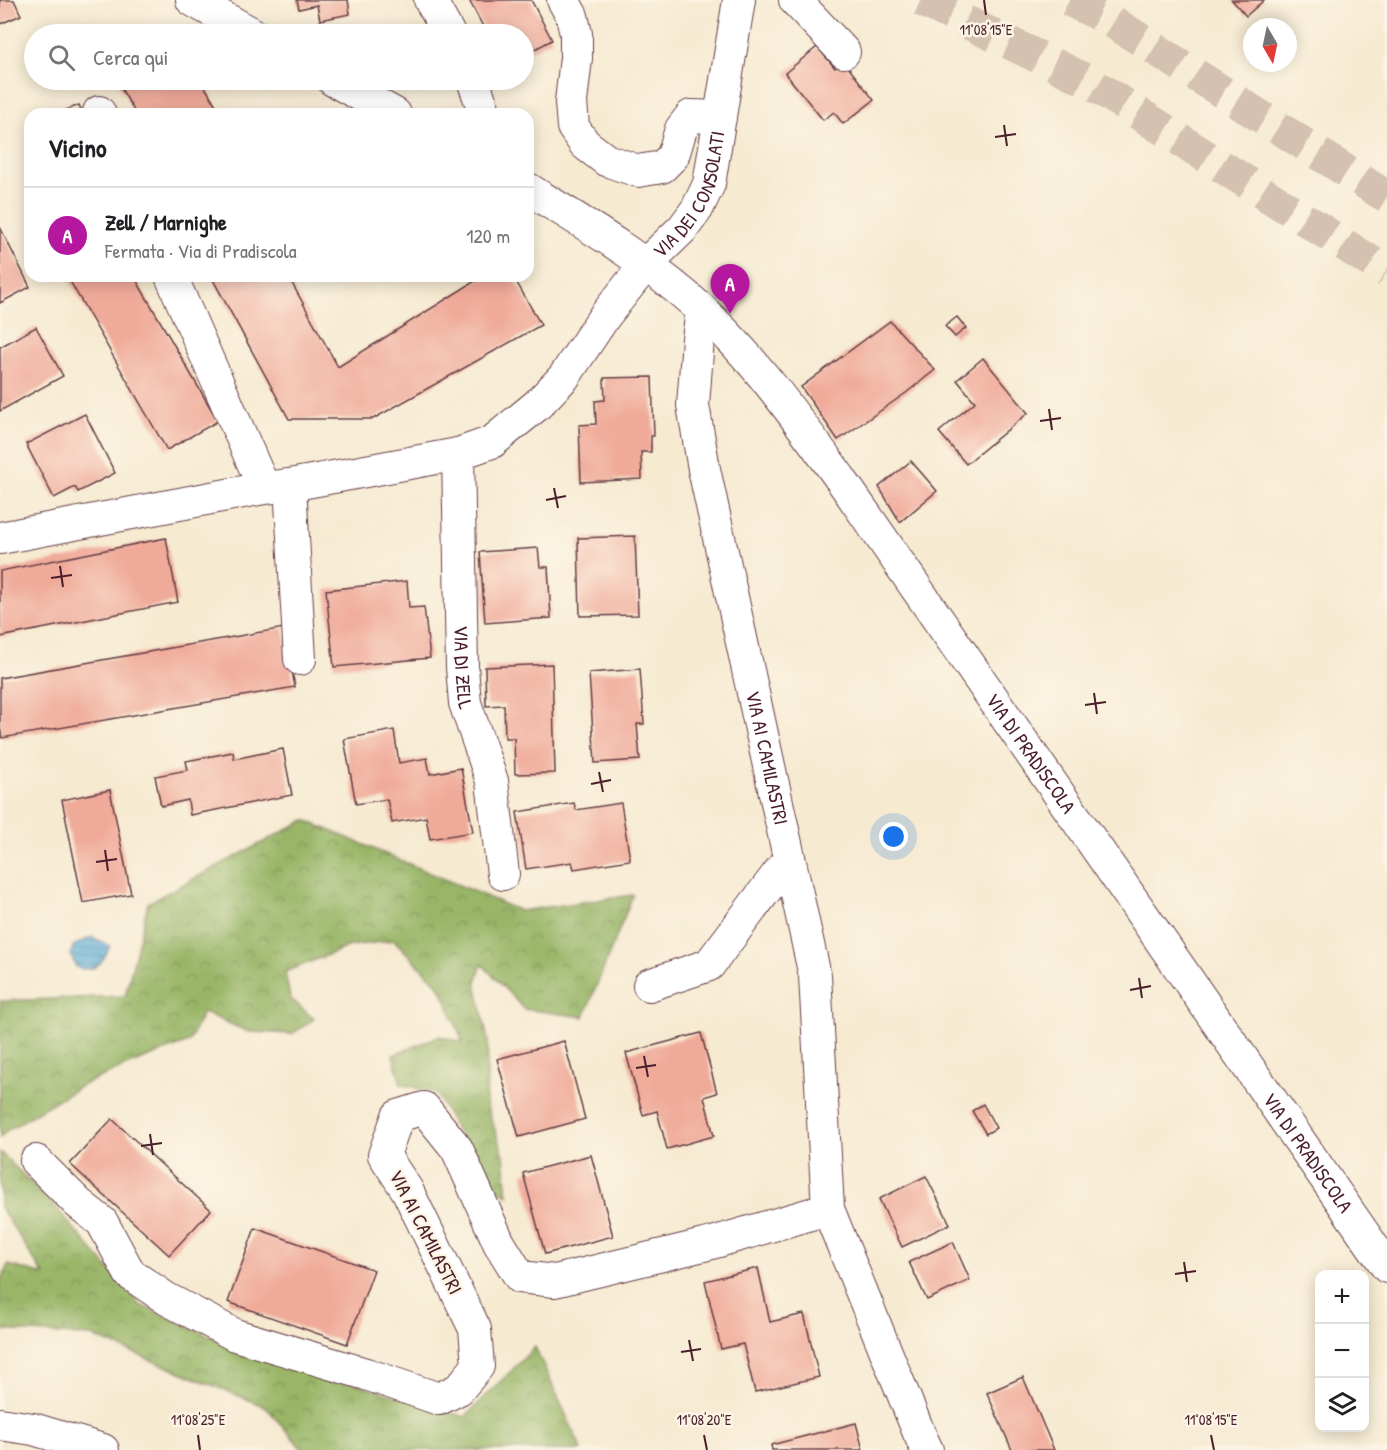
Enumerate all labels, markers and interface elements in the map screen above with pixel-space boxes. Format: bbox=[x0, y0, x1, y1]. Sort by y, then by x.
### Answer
north arrow bbox=[1243, 18, 1297, 72]
text: 11°08'15"E bbox=[959, 19, 1013, 40]
search box bbox=[24, 24, 534, 90]
icon: search bbox=[45, 41, 78, 74]
text: Cerca qui bbox=[93, 42, 168, 72]
street label: VIA DEI CONSOLATI bbox=[646, 129, 730, 263]
text: Vicino bbox=[48, 130, 107, 165]
text: Zell / Marnighe bbox=[105, 207, 227, 237]
text: A bbox=[63, 222, 72, 249]
text: 120 m bbox=[466, 222, 510, 249]
text: Fermata · Via di Pradiscola bbox=[105, 237, 297, 264]
pin: A bbox=[710, 264, 750, 314]
street label: VIA DI ZELL bbox=[448, 625, 480, 712]
street label: VIA AI CAMILASTRI bbox=[740, 688, 795, 827]
street label: VIA DI PRADISCOLA bbox=[980, 688, 1082, 819]
your location bbox=[879, 822, 908, 851]
street label: VIA DI PRADISCOLA bbox=[1257, 1087, 1359, 1218]
street label: VIA AI CAMILASTRI bbox=[383, 1165, 469, 1299]
map controls bbox=[1315, 1270, 1369, 1432]
button: + bbox=[1315, 1270, 1369, 1324]
button: − bbox=[1315, 1324, 1369, 1378]
button: layers bbox=[1315, 1378, 1369, 1432]
text: 11°08'25"E bbox=[171, 1409, 226, 1430]
text: 11°08'20"E bbox=[677, 1409, 732, 1430]
text: 11°08'15"E bbox=[1184, 1409, 1238, 1430]

